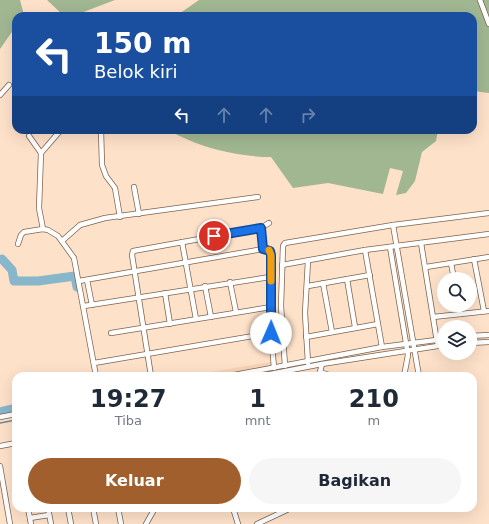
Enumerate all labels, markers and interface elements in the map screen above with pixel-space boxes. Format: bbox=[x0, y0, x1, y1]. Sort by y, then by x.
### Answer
text: 150 m bbox=[94, 27, 191, 60]
icon: left bbox=[28, 28, 80, 80]
text: Belok kiri bbox=[94, 61, 177, 82]
icon: left bbox=[171, 104, 193, 126]
icon: ahead bbox=[213, 104, 235, 126]
icon: ahead bbox=[255, 104, 277, 126]
icon: right bbox=[297, 104, 319, 126]
pin bbox=[197, 219, 231, 253]
icon: arrive bbox=[203, 225, 225, 247]
map controls bbox=[437, 272, 477, 360]
button: search bbox=[437, 272, 477, 312]
position arrow bbox=[250, 312, 292, 354]
button: layers bbox=[437, 320, 477, 360]
text: 19:27 bbox=[90, 385, 167, 413]
text: 1 bbox=[249, 385, 266, 413]
text: 210 bbox=[349, 385, 399, 413]
text: Tiba bbox=[115, 413, 142, 428]
text: mnt bbox=[245, 413, 271, 428]
text: m bbox=[367, 413, 380, 428]
button: Keluar bbox=[28, 458, 241, 504]
button: Bagikan bbox=[249, 458, 461, 504]

